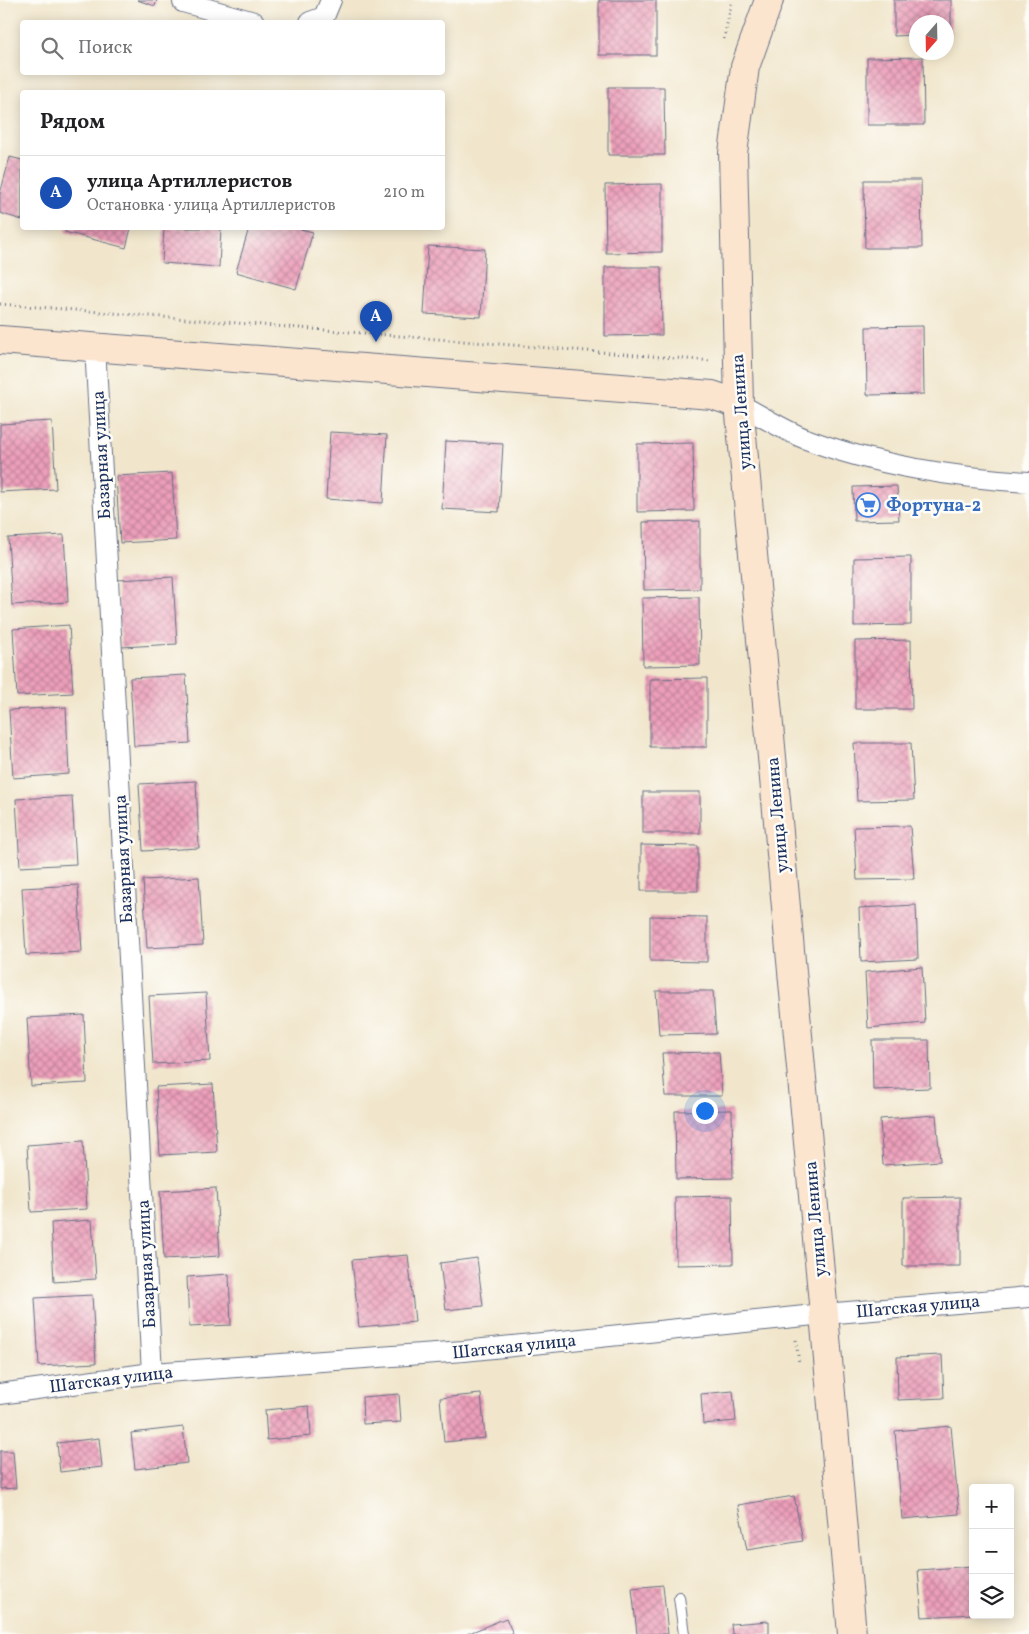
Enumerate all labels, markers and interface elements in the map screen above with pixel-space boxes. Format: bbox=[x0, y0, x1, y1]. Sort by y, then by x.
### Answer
north arrow bbox=[909, 15, 954, 60]
search box bbox=[20, 20, 445, 75]
icon: search bbox=[38, 34, 66, 62]
text: Поиск bbox=[78, 35, 132, 61]
text: Рядом bbox=[40, 108, 105, 137]
text: улица Артиллеристов bbox=[87, 169, 292, 195]
text: A bbox=[50, 182, 62, 204]
text: 210 m bbox=[383, 182, 425, 204]
text: Остановка · улица Артиллеристов bbox=[87, 195, 336, 217]
pin: A bbox=[360, 301, 392, 342]
street label: улица Ленина bbox=[726, 353, 759, 471]
street label: Базарная улица bbox=[87, 390, 118, 520]
supermarket icon: Фортуна-2 bbox=[855, 492, 881, 518]
place label: Фортуна-2 bbox=[886, 494, 981, 519]
street label: улица Ленина bbox=[761, 756, 796, 874]
street label: Базарная улица bbox=[109, 794, 140, 924]
your location bbox=[692, 1098, 718, 1124]
street label: улица Ленина bbox=[799, 1160, 834, 1278]
street label: Базарная улица bbox=[132, 1199, 163, 1329]
street label: Шатская улица bbox=[855, 1290, 981, 1325]
street label: Шатская улица bbox=[451, 1329, 577, 1366]
street label: Шатская улица bbox=[48, 1360, 175, 1400]
map controls bbox=[969, 1484, 1014, 1619]
button: + bbox=[969, 1484, 1014, 1529]
button: − bbox=[969, 1529, 1014, 1574]
button: layers bbox=[969, 1574, 1014, 1619]

